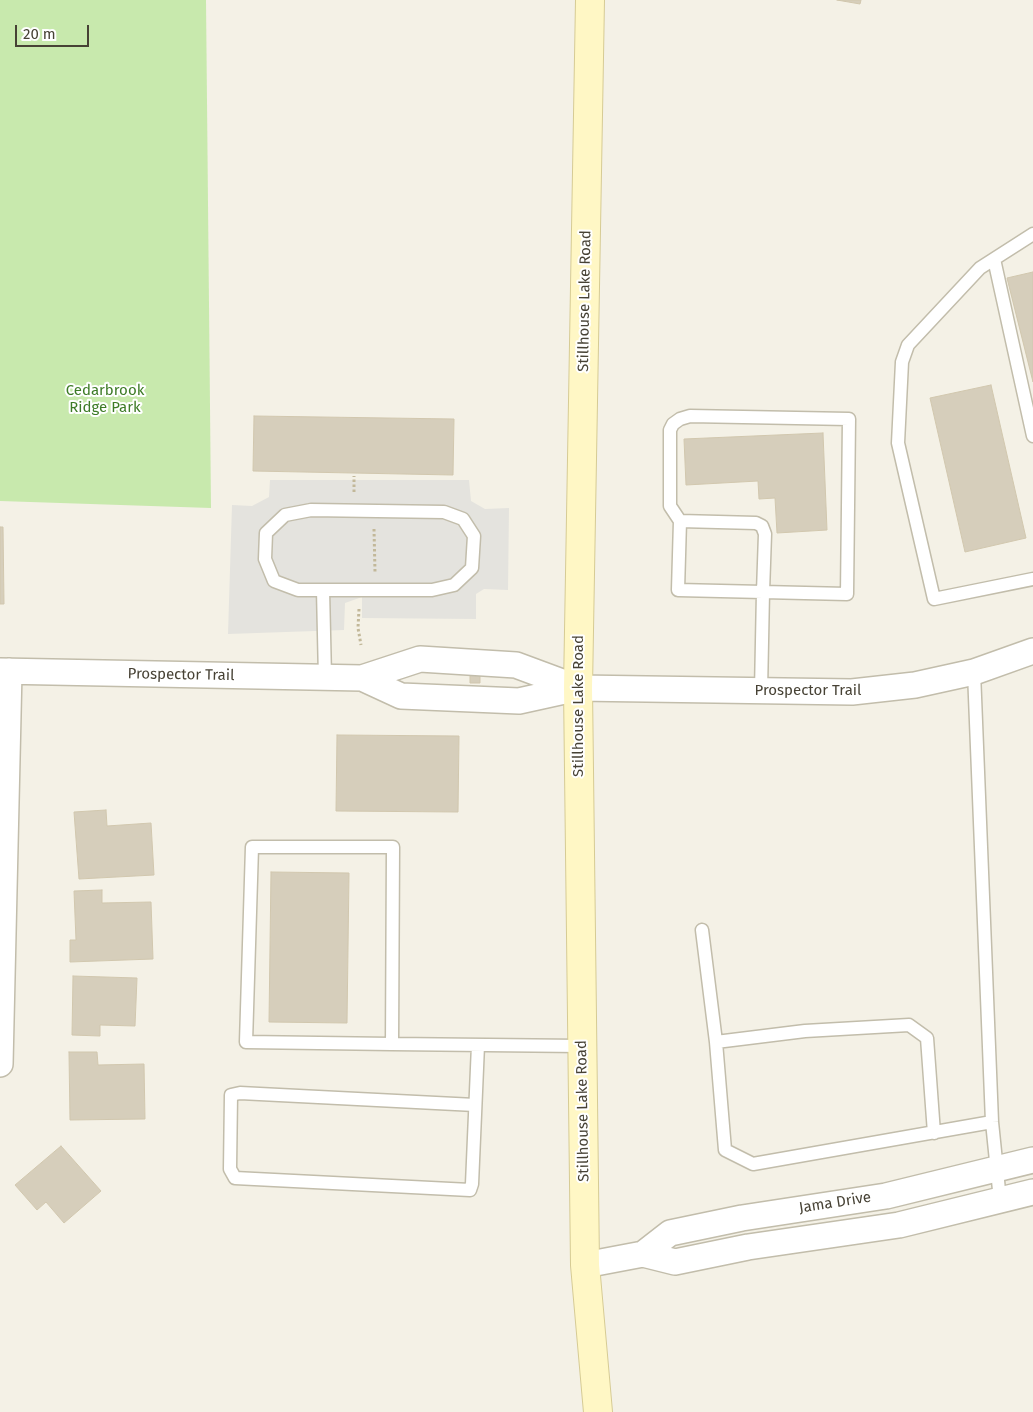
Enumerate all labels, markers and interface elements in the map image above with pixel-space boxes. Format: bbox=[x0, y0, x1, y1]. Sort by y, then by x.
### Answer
scale bar bbox=[18, 15, 91, 47]
text: 20 m bbox=[23, 25, 56, 43]
street label: Stillhouse Lake Road bbox=[575, 230, 595, 372]
park label: Cedarbrook Ridge Park bbox=[66, 382, 144, 417]
street label: Stillhouse Lake Road bbox=[570, 635, 588, 777]
street label: Prospector Trail bbox=[127, 665, 235, 685]
street label: Prospector Trail bbox=[755, 682, 861, 700]
street label: Stillhouse Lake Road bbox=[573, 1040, 593, 1182]
street label: Jama Drive bbox=[798, 1188, 872, 1218]

